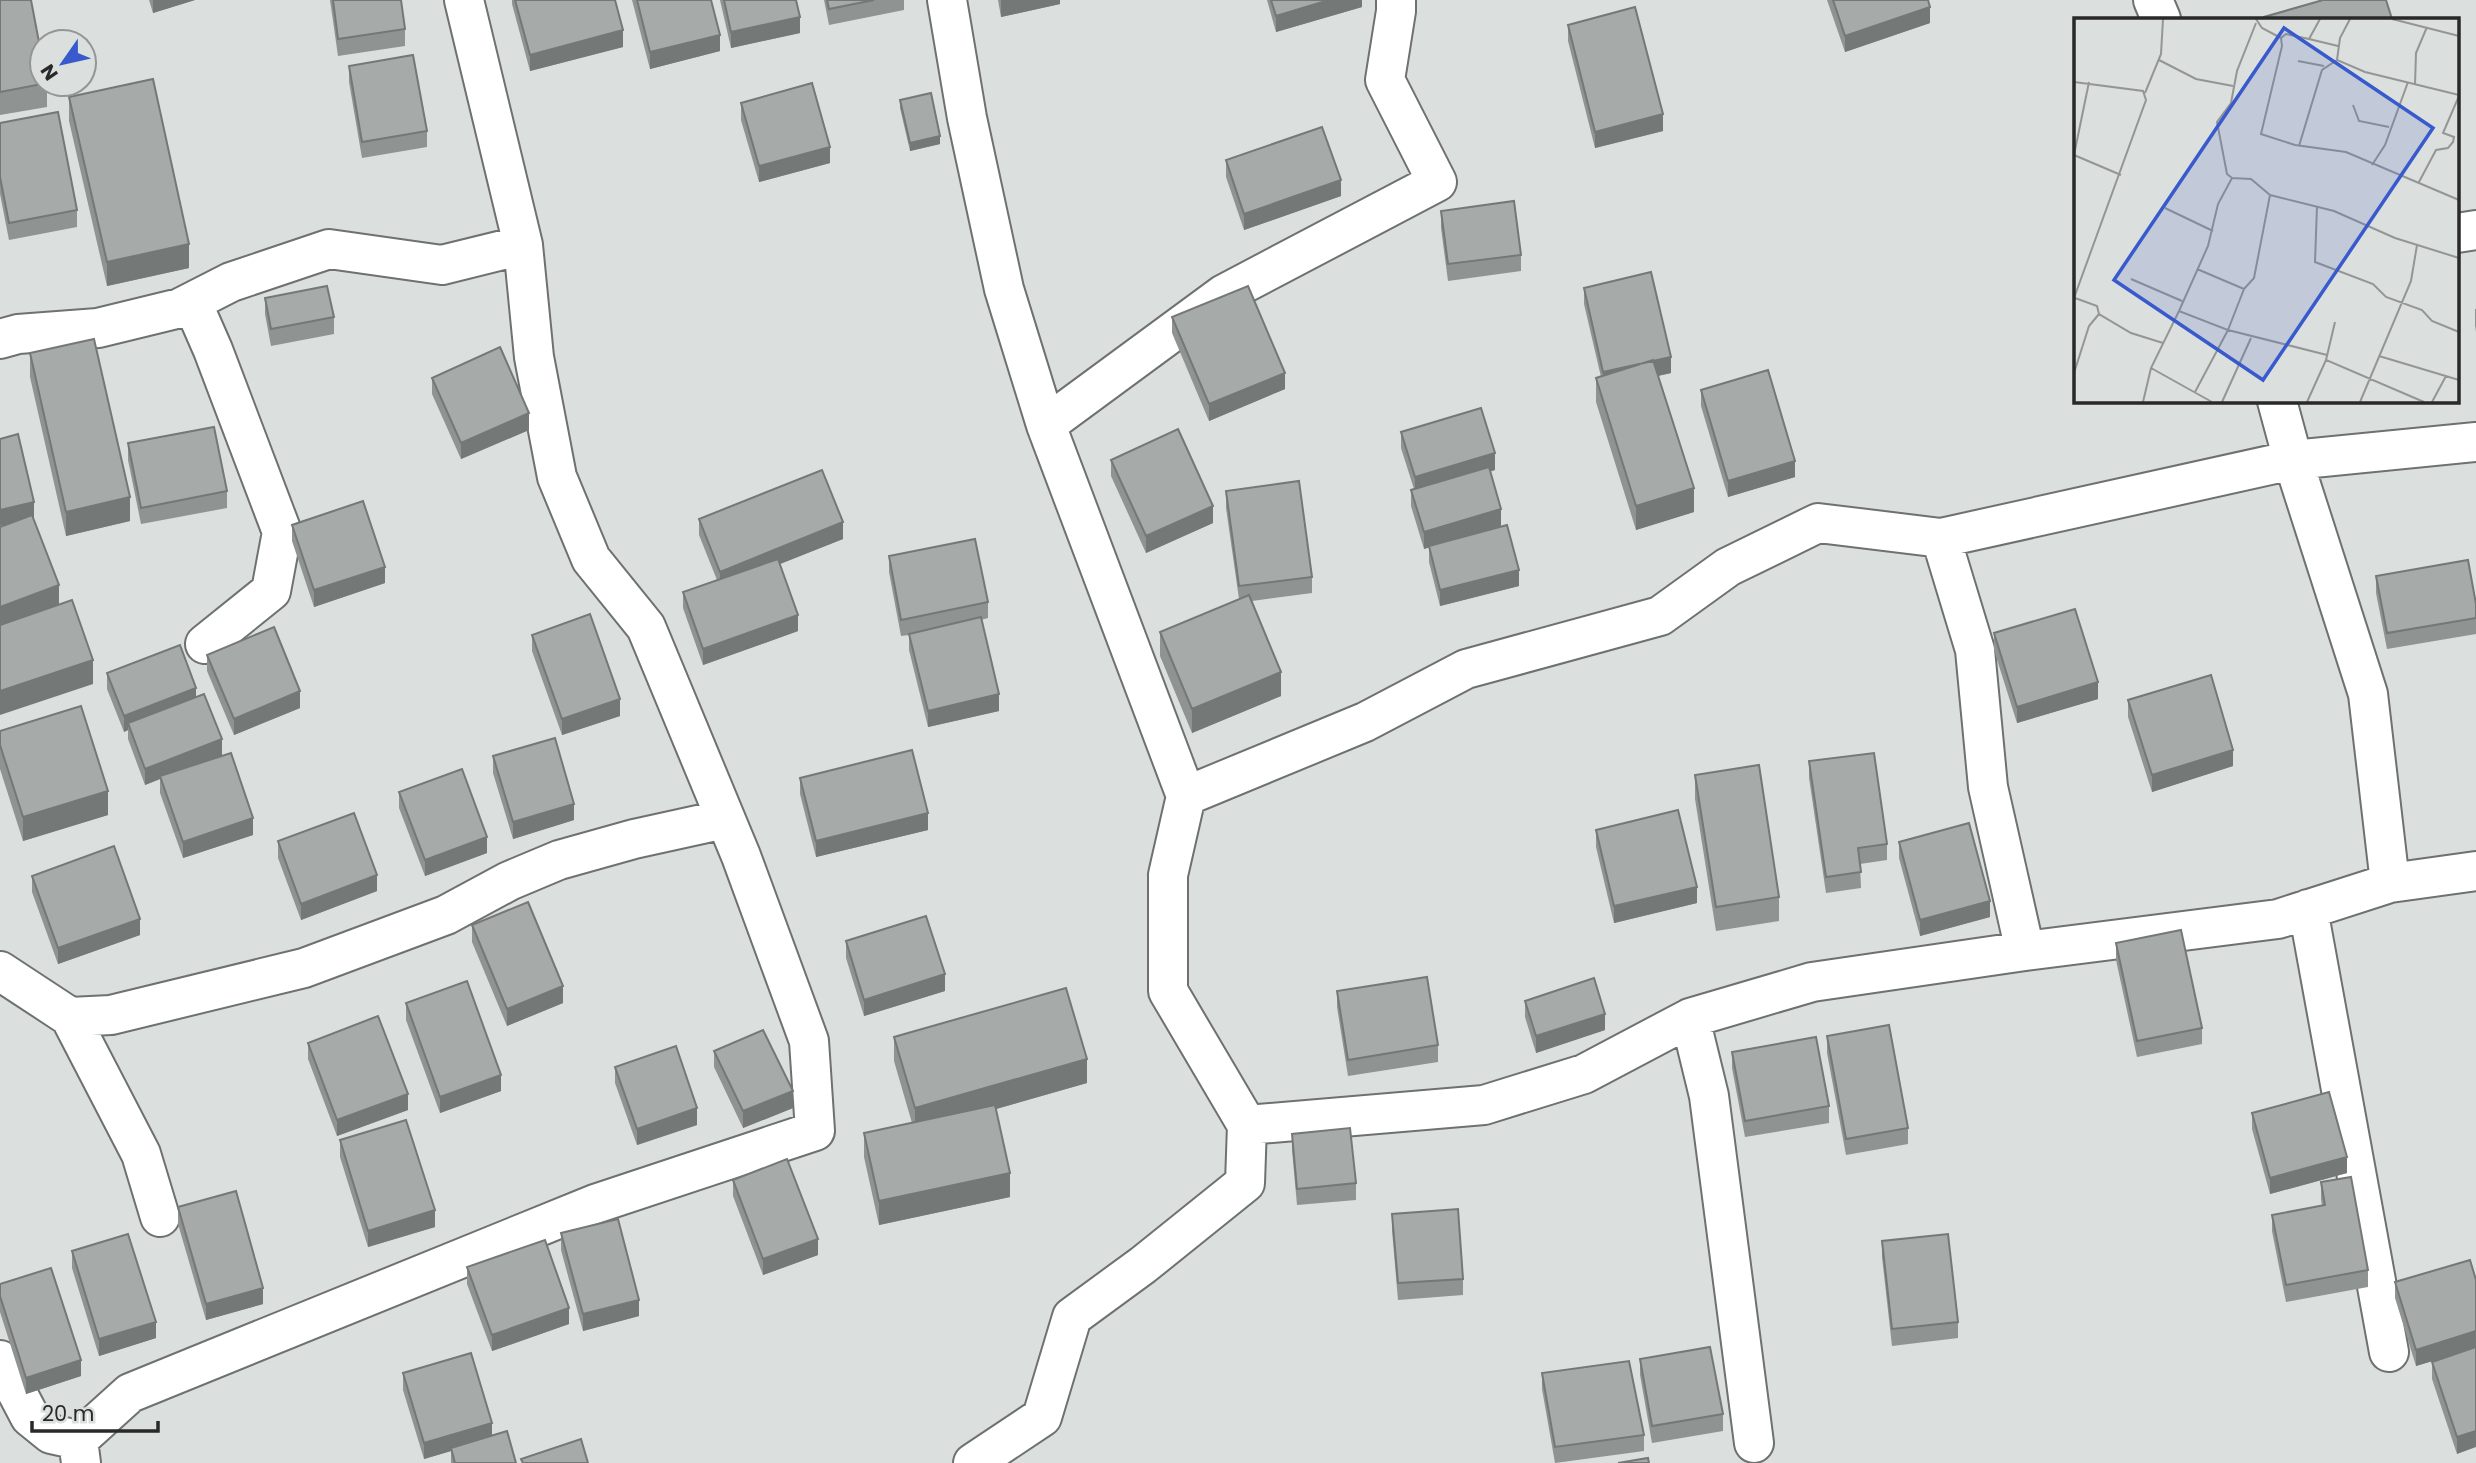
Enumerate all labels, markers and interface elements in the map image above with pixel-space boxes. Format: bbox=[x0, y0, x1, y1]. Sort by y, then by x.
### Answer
inset map bbox=[2074, 18, 2458, 402]
north arrow bbox=[28, 28, 98, 98]
text: N bbox=[34, 59, 65, 86]
scale bar bbox=[32, 1390, 158, 1434]
text: 20 m bbox=[42, 1399, 95, 1428]

